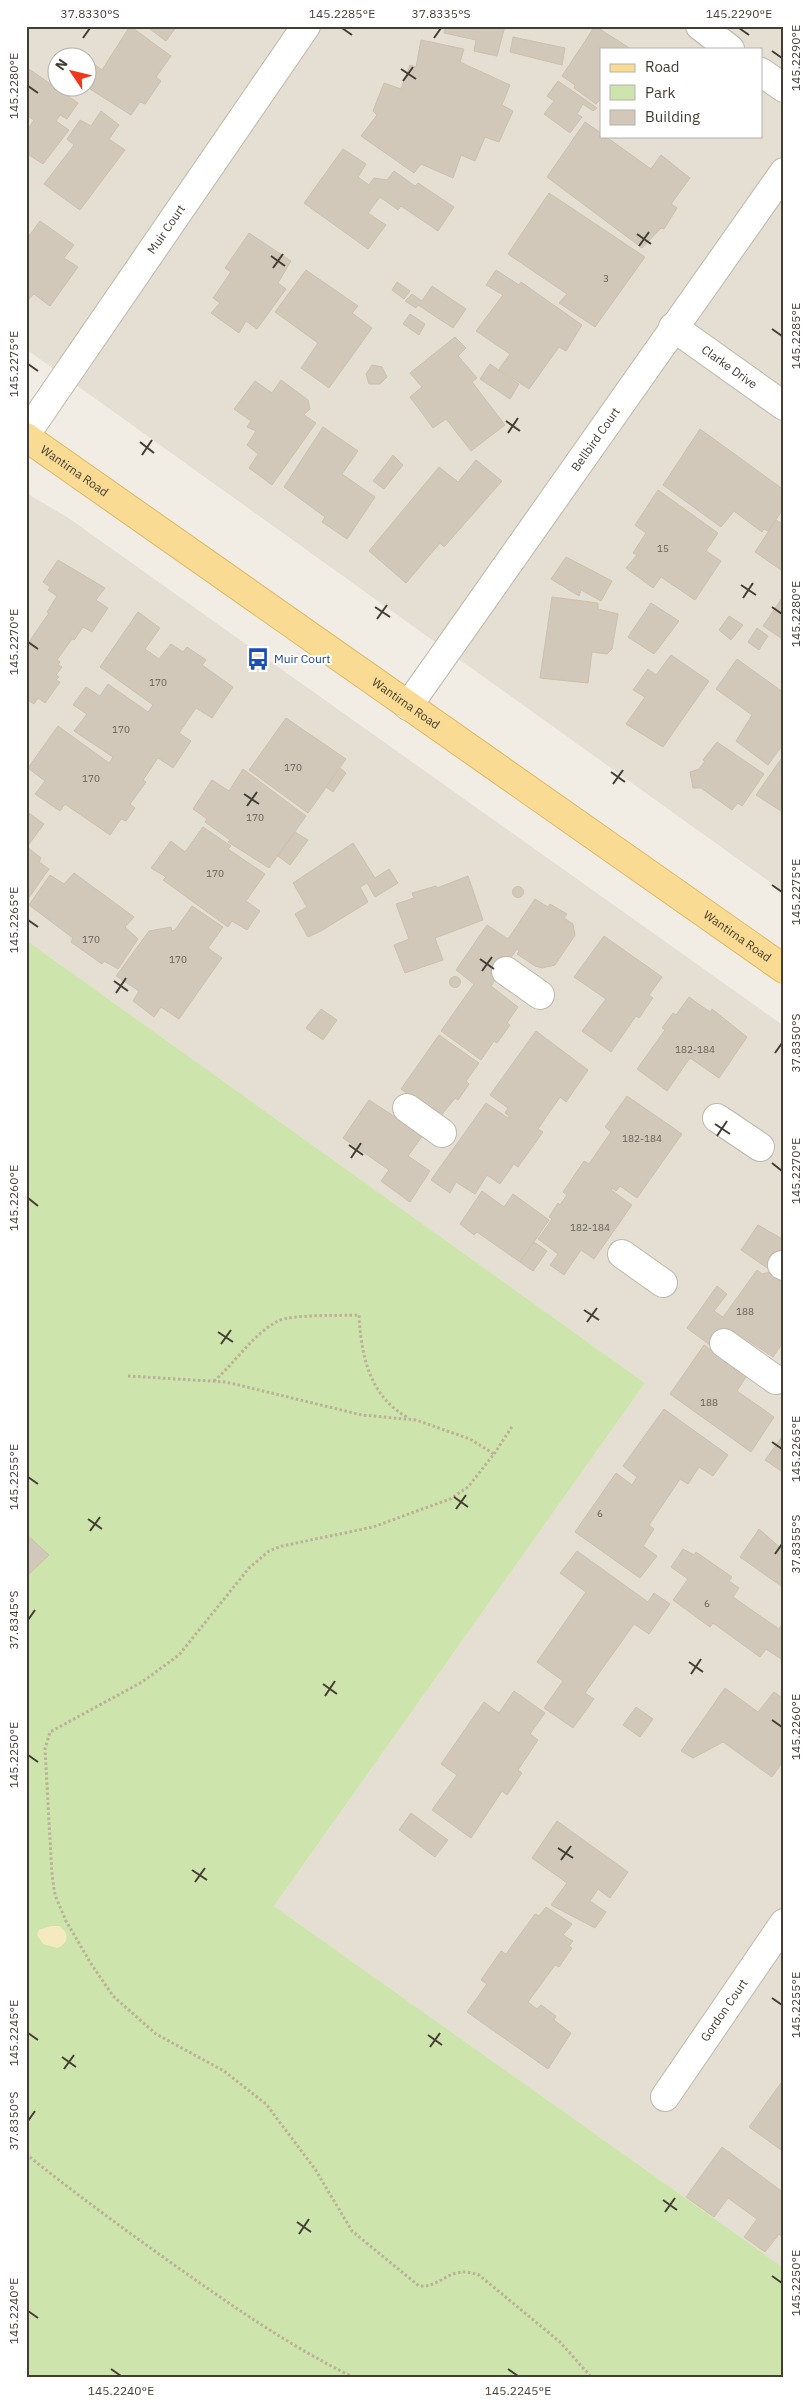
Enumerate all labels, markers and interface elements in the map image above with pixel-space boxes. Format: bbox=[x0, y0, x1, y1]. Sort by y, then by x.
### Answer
text: 37.8330°S bbox=[60, 6, 120, 21]
text: 145.2285°E bbox=[309, 6, 375, 21]
text: 37.8335°S bbox=[411, 6, 471, 21]
text: 145.2290°E bbox=[706, 6, 772, 21]
text: 145.2290°E bbox=[788, 25, 803, 91]
north arrow bbox=[48, 48, 98, 98]
legend bbox=[600, 48, 762, 138]
text: 145.2280°E bbox=[6, 53, 21, 119]
text: N bbox=[51, 55, 72, 74]
text: Road bbox=[645, 57, 680, 76]
text: Park bbox=[645, 83, 675, 102]
text: Building bbox=[645, 107, 700, 126]
street label: Muir Court bbox=[144, 202, 188, 257]
house number: 3 bbox=[603, 272, 609, 285]
text: 145.2285°E bbox=[788, 303, 803, 369]
text: 145.2275°E bbox=[6, 331, 21, 397]
street label: Clarke Drive bbox=[699, 342, 761, 392]
street label: Bellbird Court bbox=[568, 404, 623, 474]
street label: Wantirna Road bbox=[38, 442, 111, 499]
house number: 15 bbox=[657, 542, 669, 555]
text: 145.2280°E bbox=[788, 581, 803, 647]
text: 145.2270°E bbox=[6, 609, 21, 675]
bus stop icon: Muir Court bbox=[245, 646, 271, 672]
place label: Muir Court bbox=[274, 651, 330, 666]
street label: Wantirna Road bbox=[369, 674, 443, 732]
house number: 170 bbox=[149, 676, 167, 689]
house number: 170 bbox=[112, 723, 130, 736]
house number: 170 bbox=[284, 761, 302, 774]
house number: 170 bbox=[82, 772, 100, 785]
house number: 170 bbox=[246, 811, 264, 824]
text: 145.2275°E bbox=[788, 859, 803, 925]
house number: 170 bbox=[206, 867, 224, 880]
text: 145.2265°E bbox=[6, 887, 21, 953]
street label: Wantirna Road bbox=[701, 907, 774, 965]
house number: 170 bbox=[82, 933, 100, 946]
house number: 170 bbox=[169, 953, 187, 966]
text: 37.8350°S bbox=[788, 1013, 803, 1073]
house number: 182-184 bbox=[675, 1043, 715, 1056]
house number: 182-184 bbox=[622, 1132, 662, 1145]
text: 145.2270°E bbox=[788, 1138, 803, 1204]
text: 145.2260°E bbox=[6, 1165, 21, 1231]
house number: 182-184 bbox=[570, 1221, 610, 1234]
house number: 188 bbox=[736, 1305, 754, 1318]
house number: 188 bbox=[700, 1396, 718, 1409]
text: 145.2265°E bbox=[788, 1416, 803, 1482]
text: 145.2255°E bbox=[6, 1444, 21, 1510]
house number: 6 bbox=[597, 1507, 603, 1520]
text: 37.8355°S bbox=[788, 1514, 803, 1574]
text: 37.8345°S bbox=[6, 1590, 21, 1650]
house number: 6 bbox=[704, 1597, 710, 1610]
text: 145.2260°E bbox=[788, 1694, 803, 1760]
text: 145.2250°E bbox=[6, 1722, 21, 1788]
text: 145.2255°E bbox=[788, 1972, 803, 2038]
street label: Gordon Court bbox=[697, 1976, 751, 2044]
text: 145.2245°E bbox=[6, 2000, 21, 2066]
text: 37.8350°S bbox=[6, 2091, 21, 2151]
text: 145.2250°E bbox=[788, 2250, 803, 2316]
text: 145.2240°E bbox=[6, 2278, 21, 2344]
text: 145.2240°E bbox=[88, 2383, 154, 2398]
text: 145.2245°E bbox=[485, 2383, 551, 2398]

